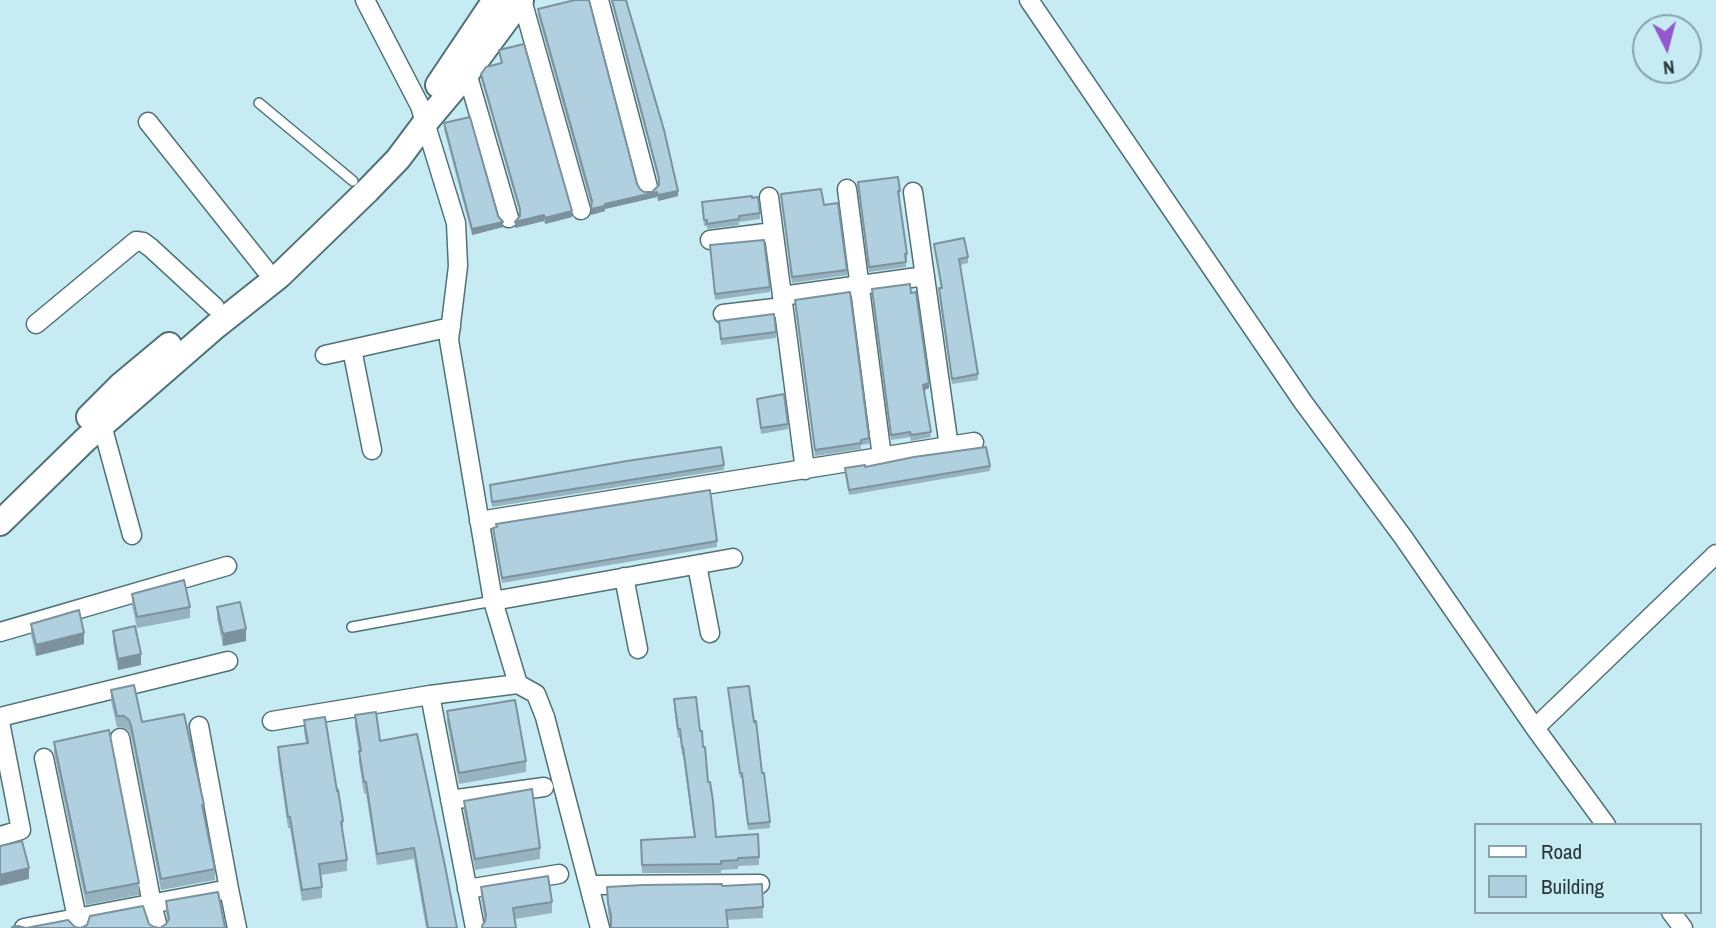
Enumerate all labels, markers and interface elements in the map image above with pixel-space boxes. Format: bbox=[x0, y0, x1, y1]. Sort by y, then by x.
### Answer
north arrow bbox=[1632, 14, 1702, 84]
text: N bbox=[1662, 54, 1676, 81]
legend bbox=[1474, 823, 1702, 914]
text: Road bbox=[1541, 837, 1582, 866]
text: Building bbox=[1541, 872, 1604, 901]

